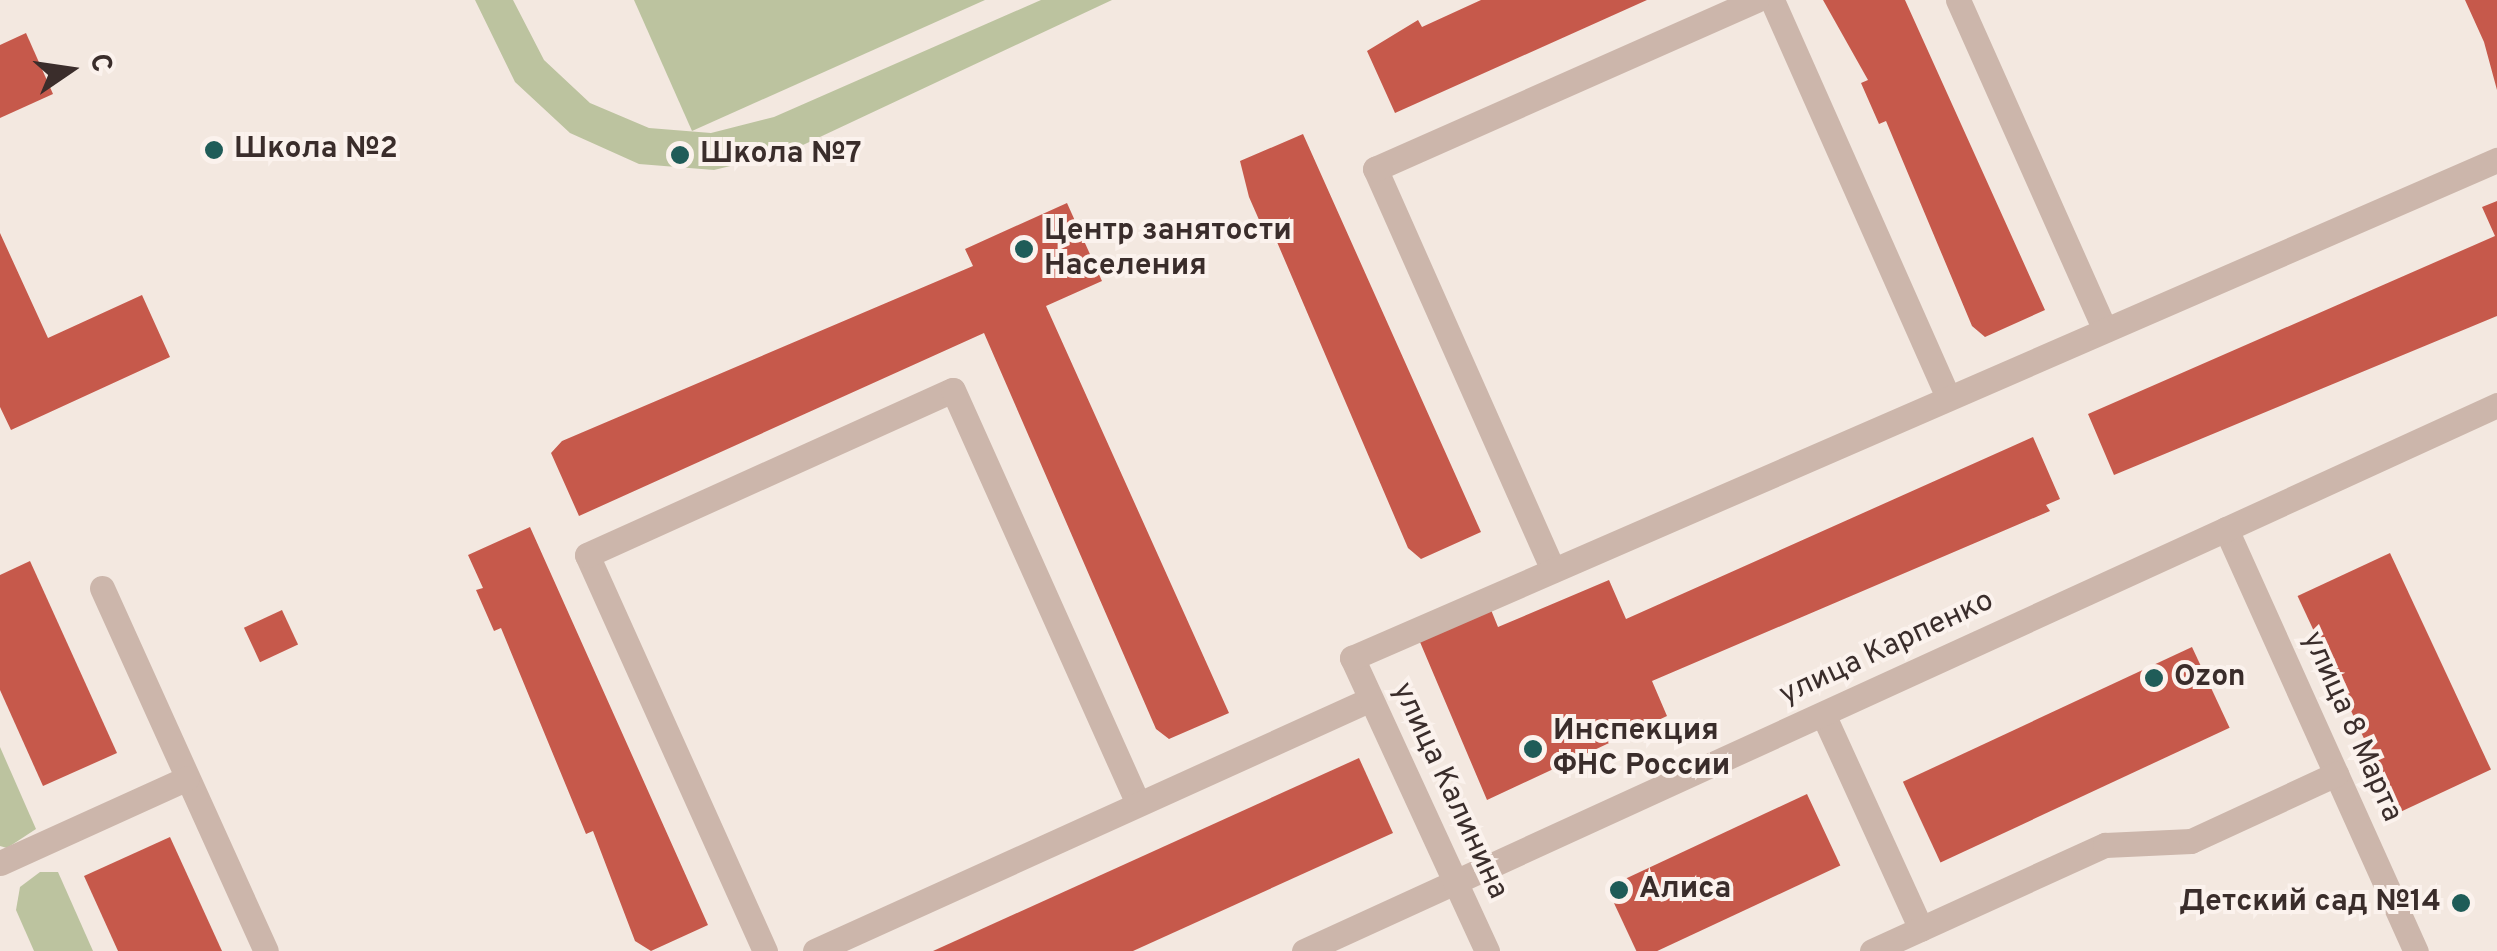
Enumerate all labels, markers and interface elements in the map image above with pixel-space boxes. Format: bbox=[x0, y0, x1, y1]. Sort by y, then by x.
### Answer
north arrow bbox=[20, 20, 120, 120]
text: С bbox=[80, 50, 119, 76]
place label: Школа №2 bbox=[234, 132, 398, 168]
place label: Школа №7 bbox=[700, 137, 862, 173]
marker: Школа №2 bbox=[203, 139, 225, 161]
marker: Школа №7 bbox=[669, 144, 691, 166]
place label: Центр занятости Населения bbox=[1044, 214, 1292, 284]
marker: Центр занятости Населения bbox=[1013, 238, 1035, 260]
street label: улица Карпенко bbox=[1774, 584, 2000, 714]
street label: улица 8 Марта bbox=[2293, 626, 2409, 828]
place label: Ozon bbox=[2174, 660, 2246, 696]
marker: Ozon bbox=[2143, 667, 2165, 689]
street label: улица Калинина bbox=[1383, 677, 1515, 905]
place label: Инспекция ФНС России bbox=[1553, 714, 1730, 784]
marker: Инспекция ФНС России bbox=[1522, 738, 1544, 760]
place label: Алиса bbox=[1639, 872, 1731, 908]
marker: Алиса bbox=[1608, 879, 1630, 901]
place label: Детский сад №14 bbox=[2179, 885, 2441, 921]
marker: Детский сад №14 bbox=[2450, 892, 2472, 914]

